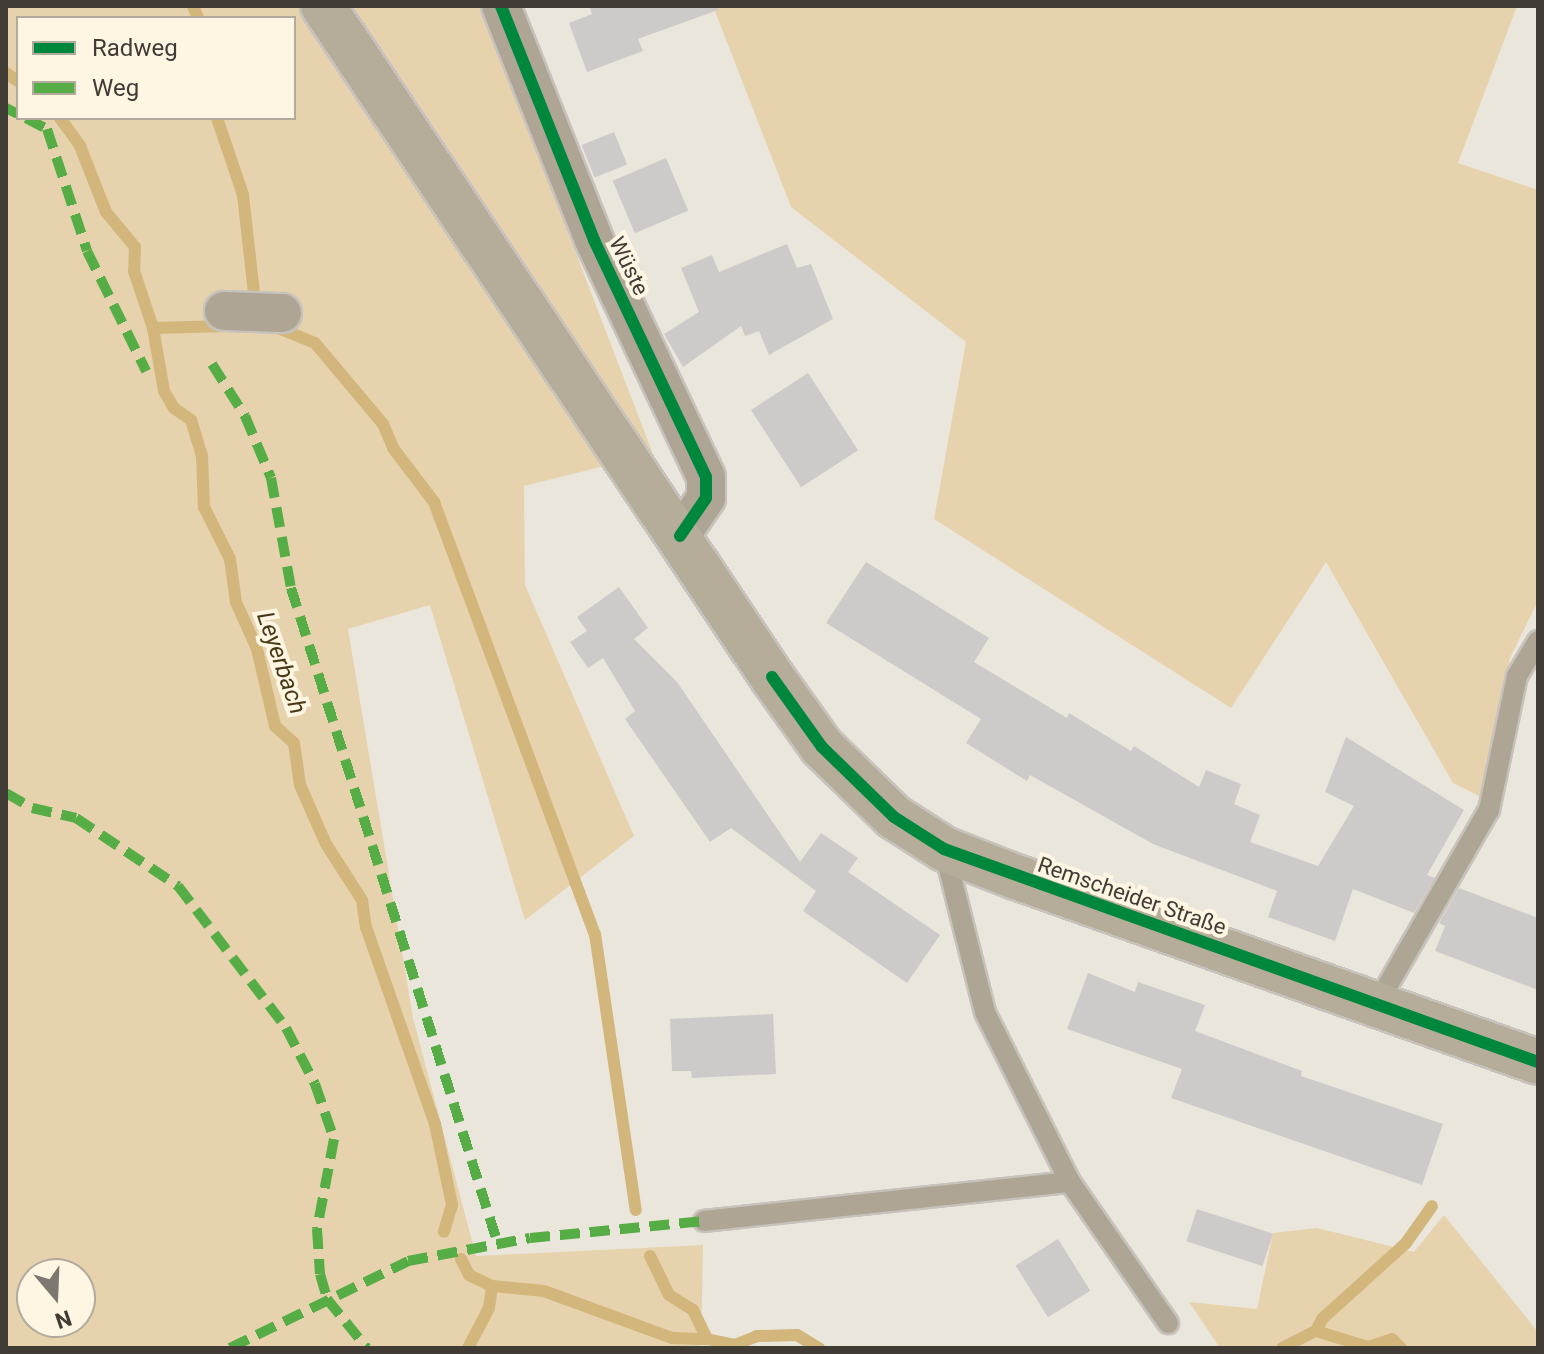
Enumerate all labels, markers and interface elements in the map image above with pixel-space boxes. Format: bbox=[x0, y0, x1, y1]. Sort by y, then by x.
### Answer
legend bbox=[16, 16, 296, 120]
text: Radweg bbox=[92, 34, 178, 62]
text: Weg bbox=[92, 74, 139, 102]
street label: Wüste bbox=[604, 233, 654, 299]
water label: Leyerbach bbox=[250, 608, 312, 718]
street label: Remscheider Straße bbox=[1034, 851, 1230, 941]
north arrow bbox=[16, 1258, 96, 1338]
text: N bbox=[52, 1305, 75, 1334]

